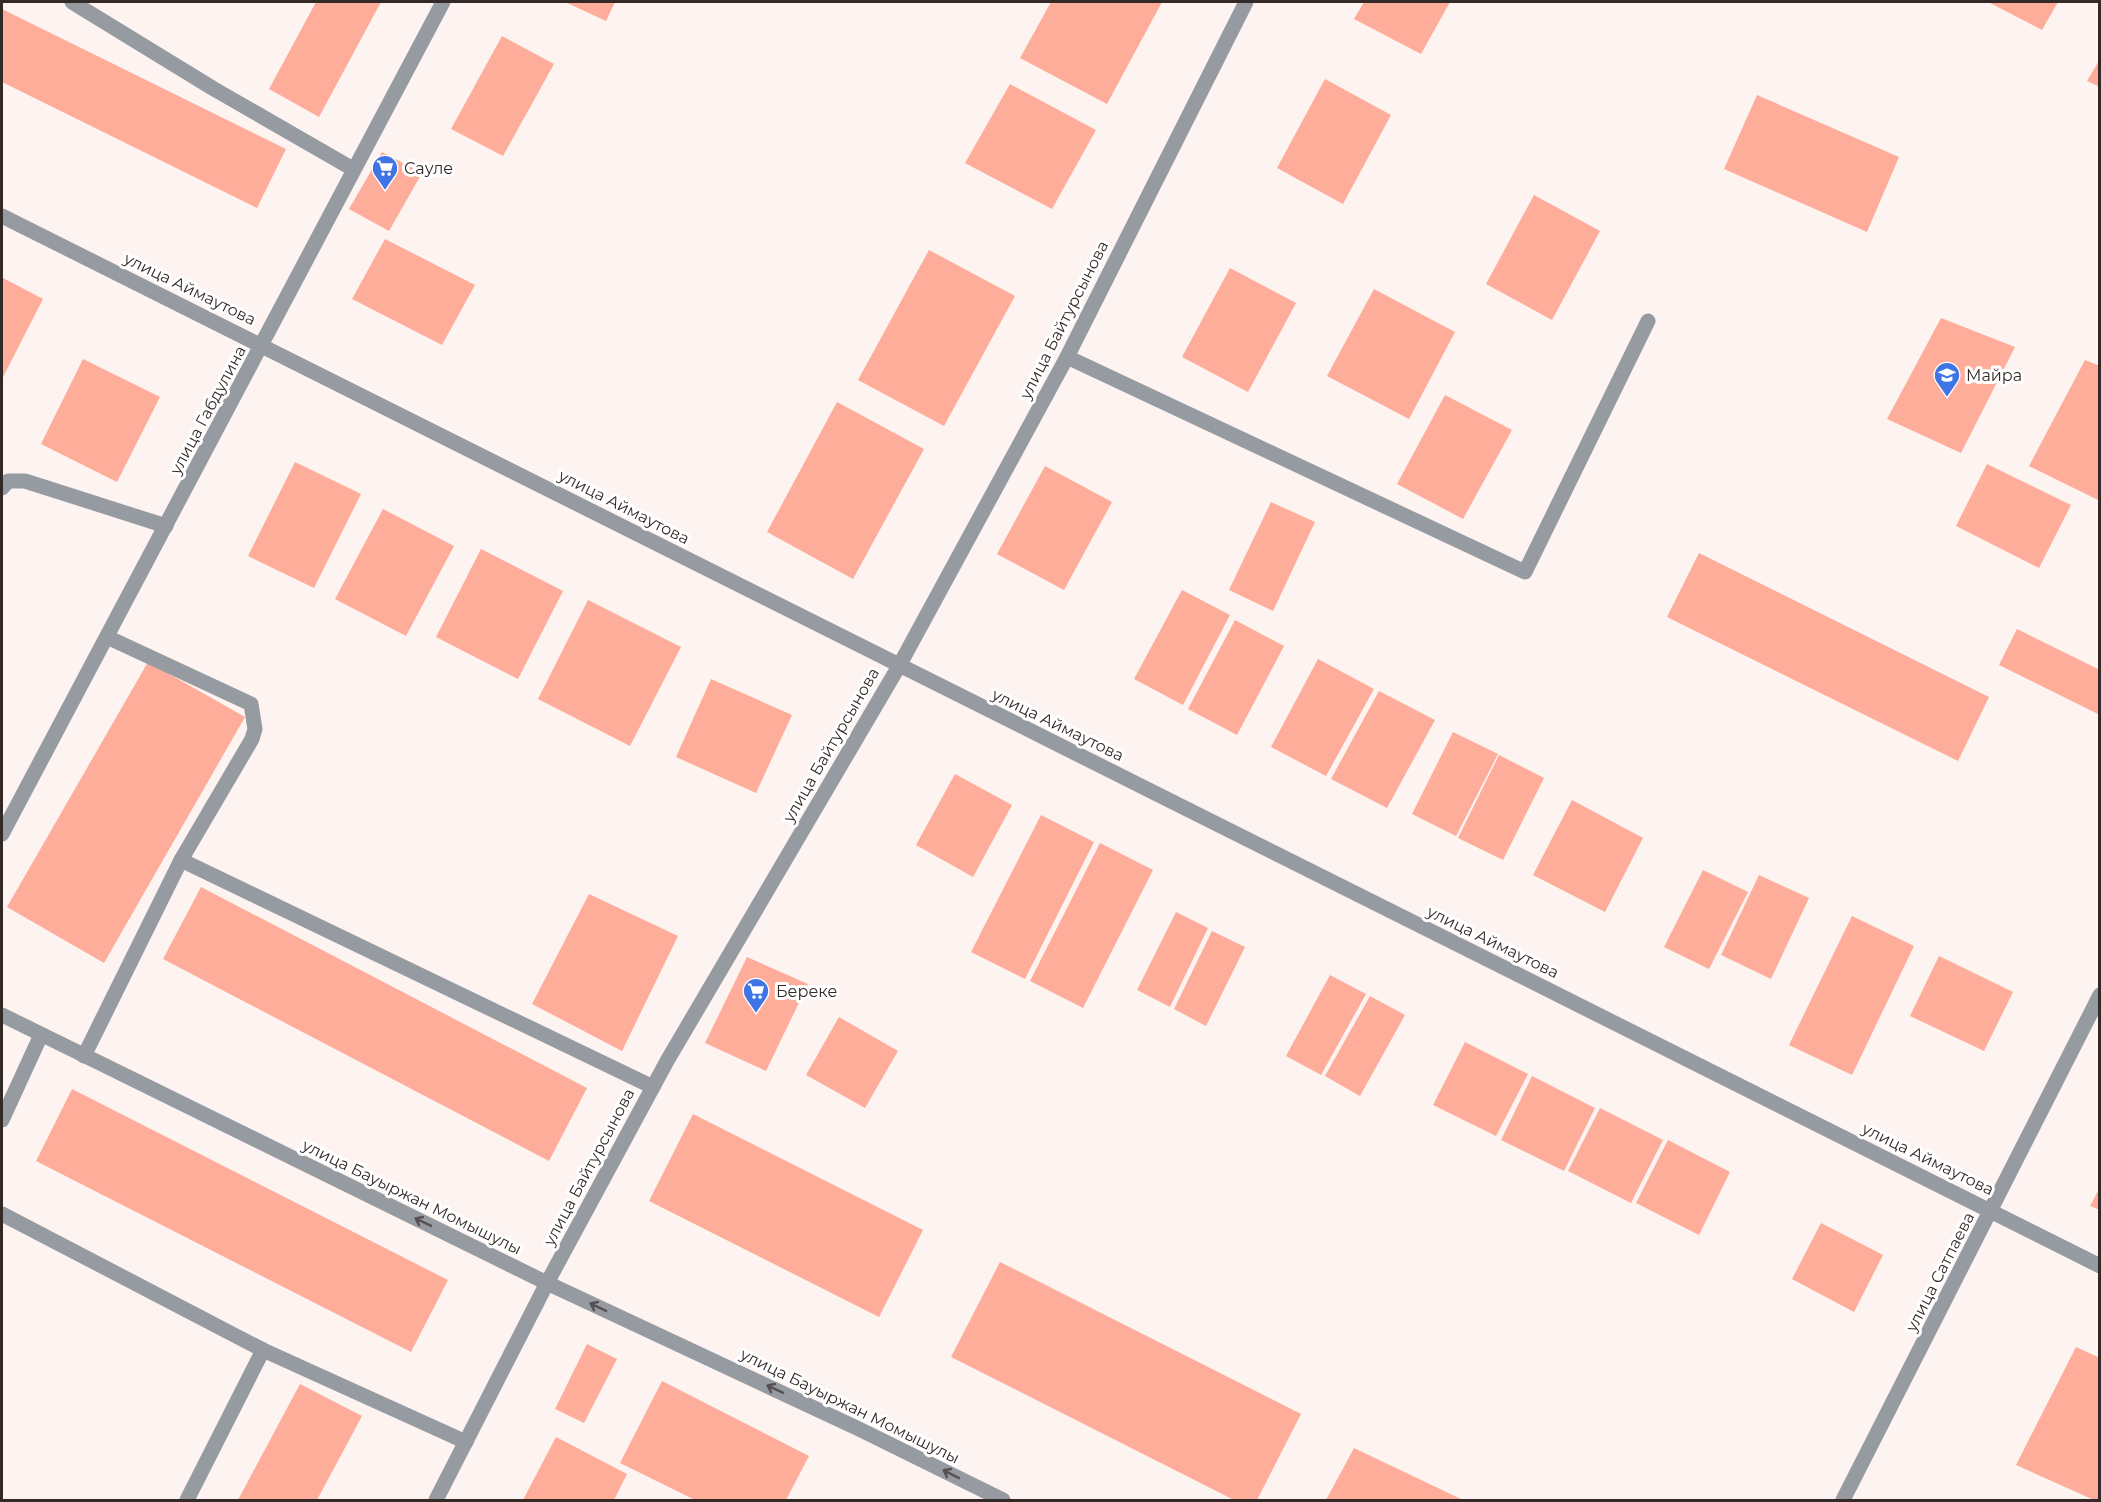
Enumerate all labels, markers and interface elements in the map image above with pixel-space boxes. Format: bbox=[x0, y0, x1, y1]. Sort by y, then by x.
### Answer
supermarket icon: Сауле bbox=[370, 153, 400, 191]
place label: Сауле bbox=[404, 159, 453, 178]
street label: улица Байтурсынова bbox=[1015, 238, 1112, 403]
street label: улица Аймаутова bbox=[120, 248, 259, 329]
street label: улица Габдулина bbox=[166, 342, 250, 478]
school or university icon: Майра bbox=[1932, 360, 1962, 398]
place label: Майра bbox=[1966, 366, 2022, 385]
street label: улица Аймаутова bbox=[554, 465, 693, 548]
street label: улица Байтурсынова bbox=[778, 664, 883, 826]
street label: улица Аймаутова bbox=[988, 684, 1127, 765]
street label: улица Аймаутова bbox=[1423, 901, 1562, 982]
supermarket icon: Береке bbox=[741, 976, 771, 1014]
place label: Береке bbox=[776, 982, 837, 1001]
street label: улица Байтурсынова bbox=[539, 1085, 639, 1250]
street label: улица Аймаутова bbox=[1858, 1118, 1997, 1199]
street label: улица Бауыржан Момышулы bbox=[298, 1135, 525, 1258]
street label: улица Сатпаева bbox=[1901, 1209, 1978, 1336]
one-way arrow bbox=[414, 1216, 432, 1227]
one-way arrow bbox=[590, 1300, 608, 1312]
street label: улица Бауыржан Момышулы bbox=[736, 1344, 963, 1467]
one-way arrow bbox=[766, 1383, 784, 1395]
one-way arrow bbox=[942, 1468, 960, 1480]

